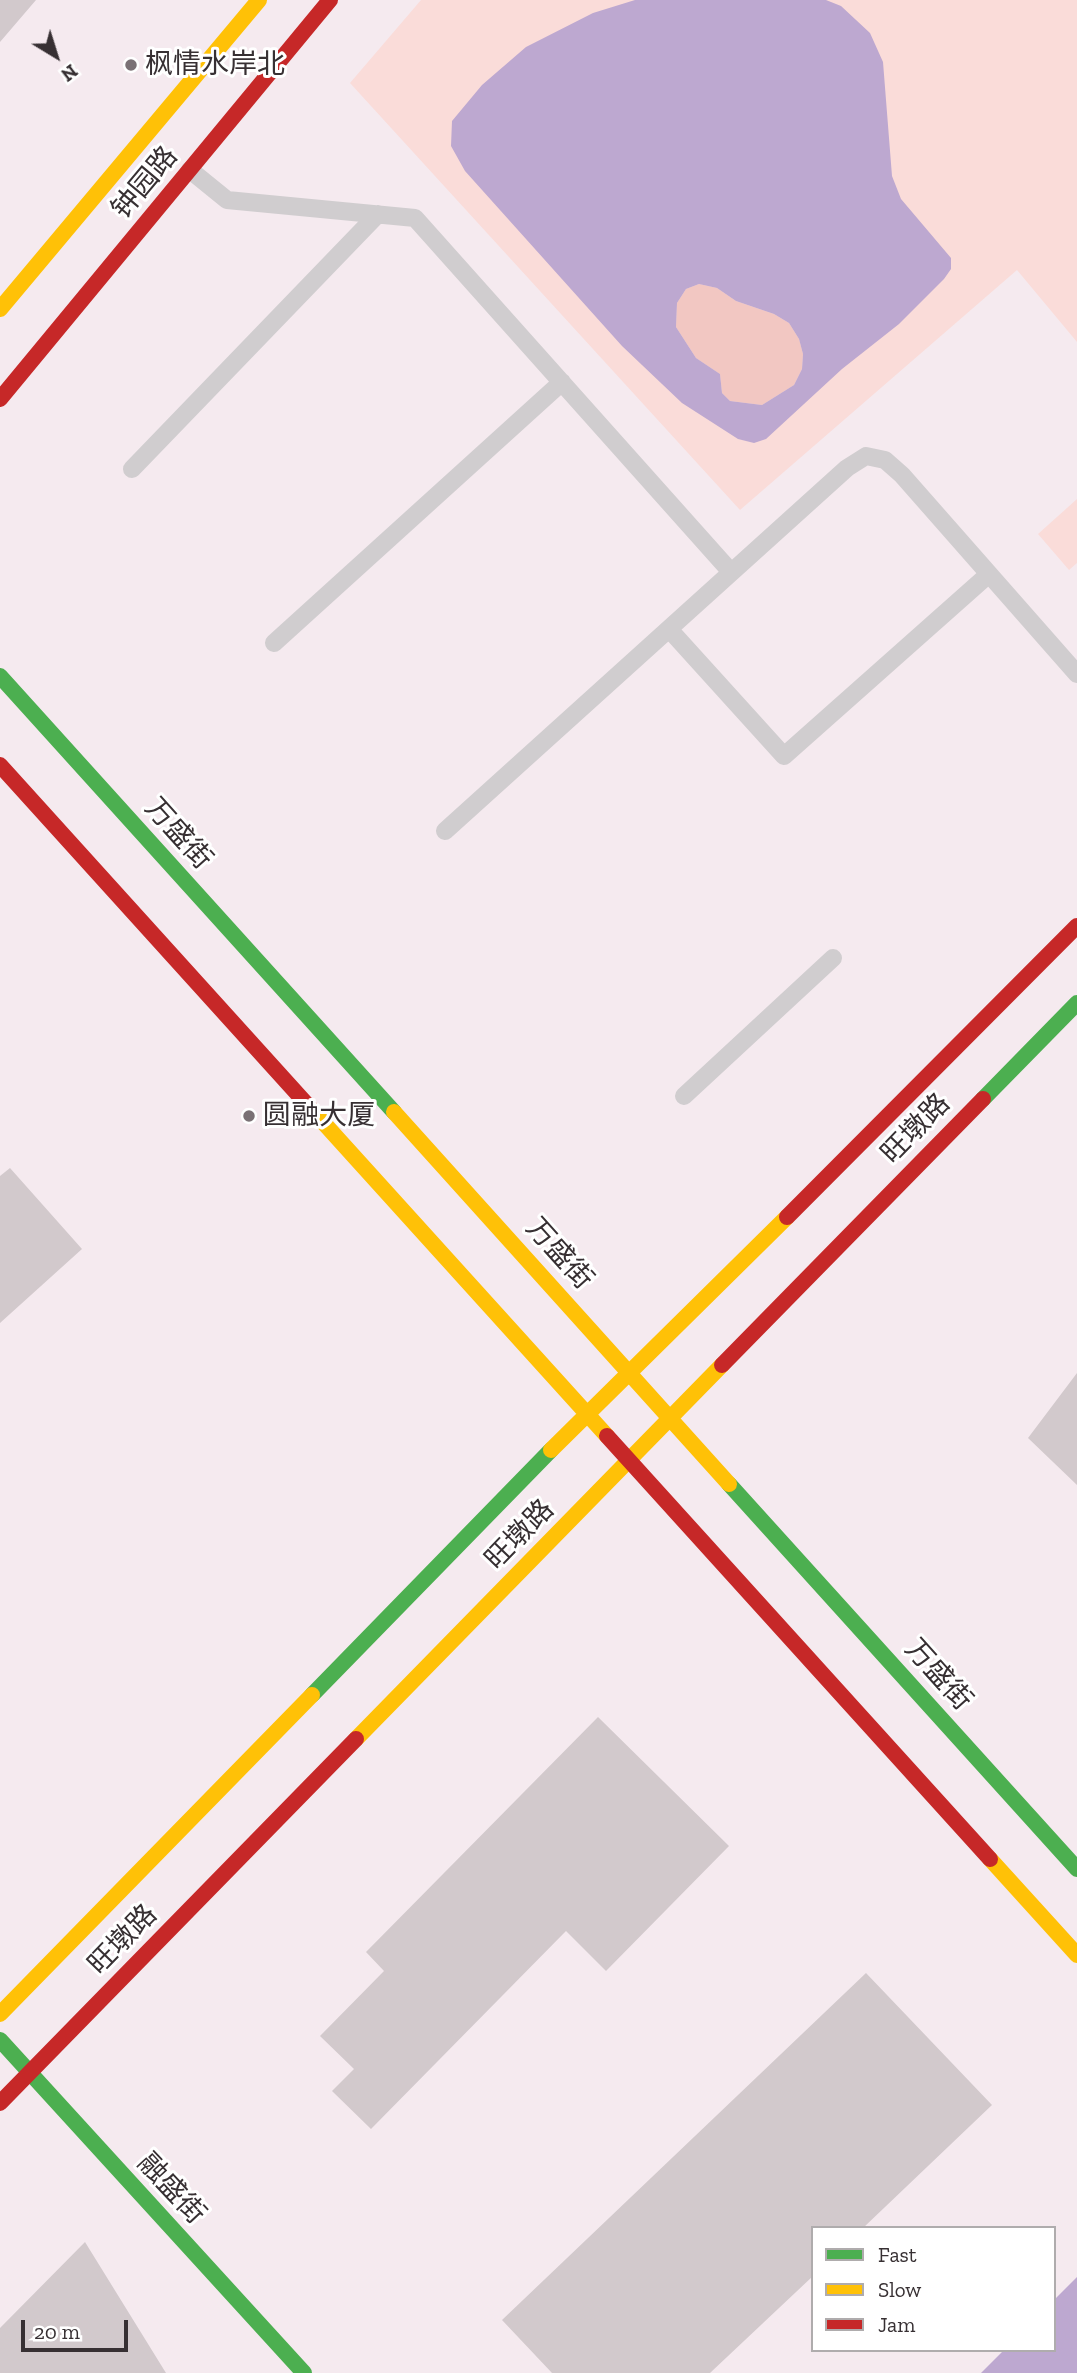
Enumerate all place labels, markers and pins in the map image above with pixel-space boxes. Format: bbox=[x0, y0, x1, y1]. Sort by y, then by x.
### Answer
place label: 枫情水岸北 bbox=[145, 48, 285, 82]
marker: 枫情水岸北 bbox=[123, 57, 139, 73]
place label: 圆融大厦 bbox=[263, 1099, 375, 1133]
marker: 圆融大厦 bbox=[241, 1108, 257, 1124]

